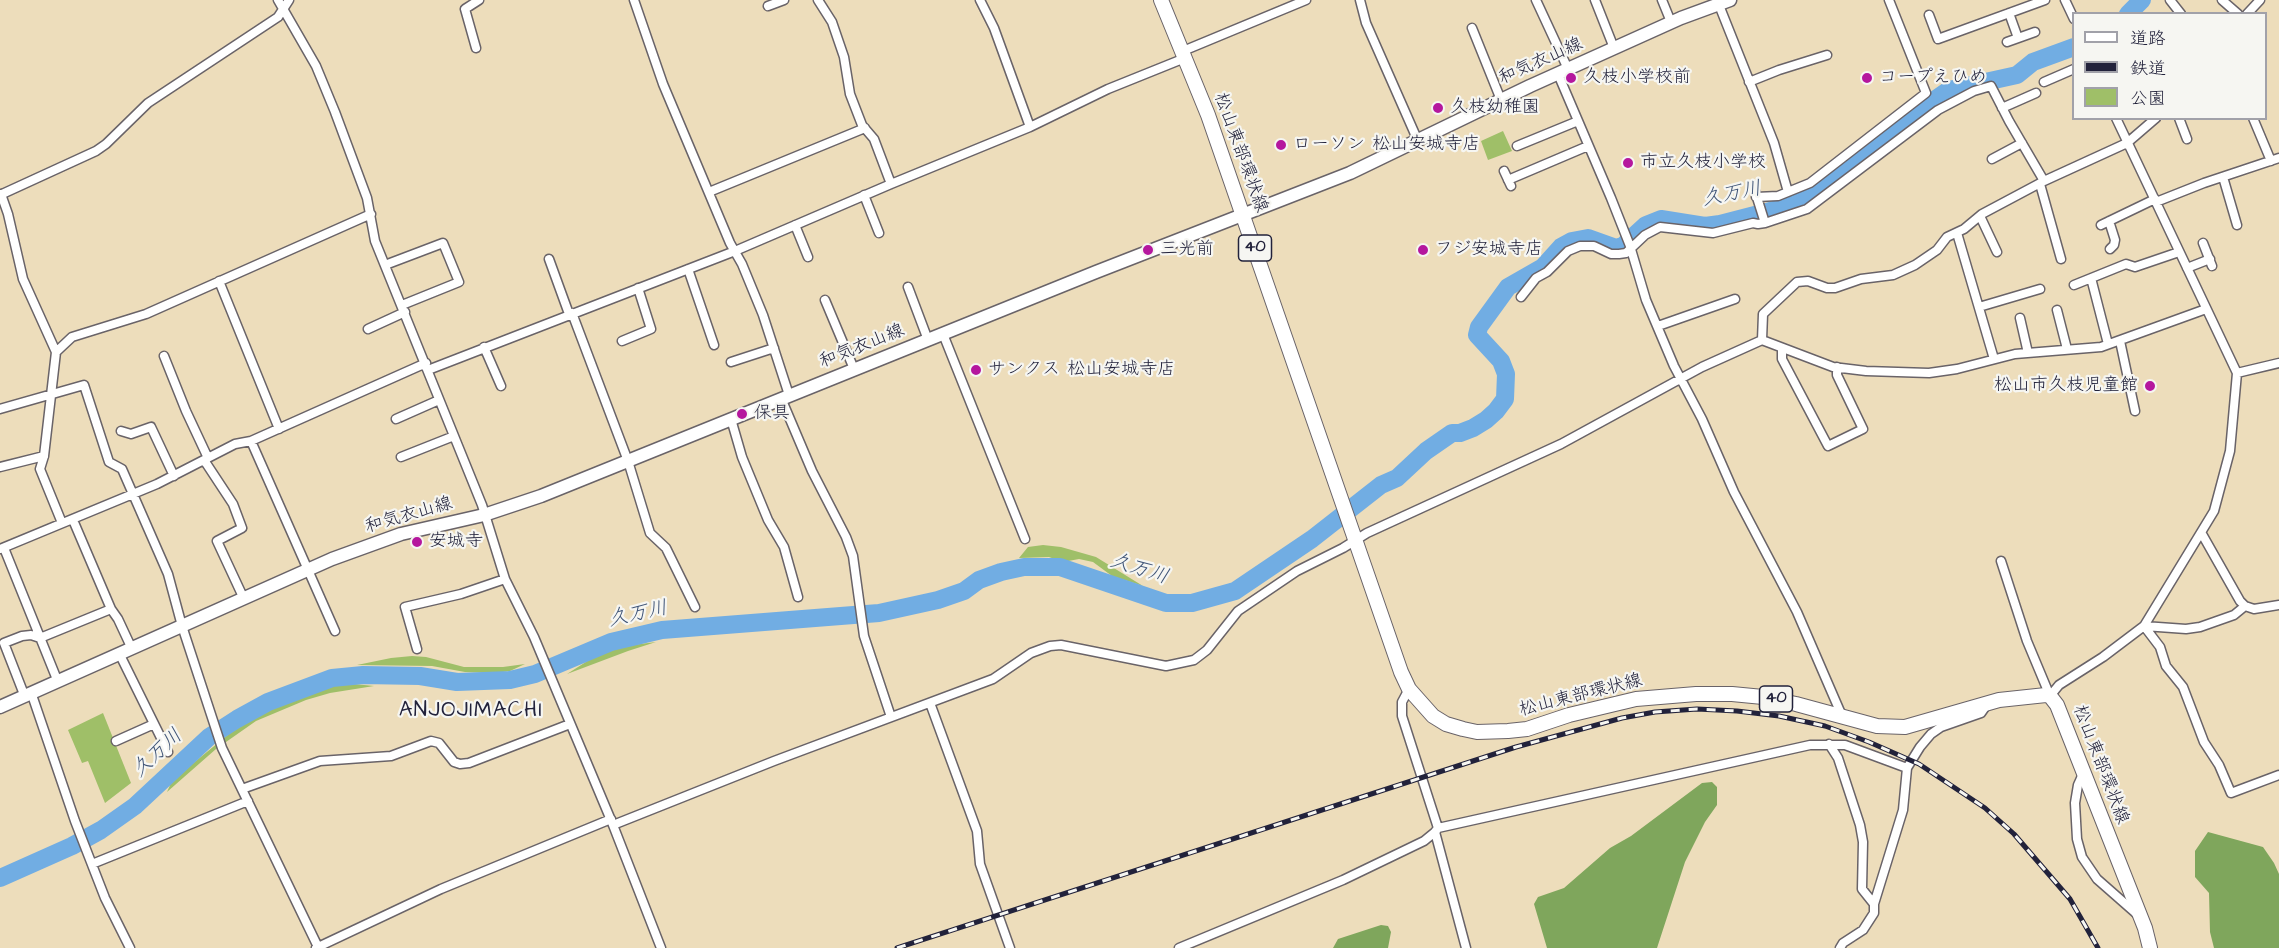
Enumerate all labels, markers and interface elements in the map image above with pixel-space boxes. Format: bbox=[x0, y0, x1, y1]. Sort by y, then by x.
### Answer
legend bbox=[2072, 12, 2267, 120]
text: 道路 bbox=[2130, 26, 2166, 51]
street label: 和気衣山線 bbox=[1495, 34, 1587, 90]
text: 鉄道 bbox=[2130, 56, 2166, 81]
place label: 久枝小学校前 bbox=[1583, 67, 1691, 89]
place label: コープえひめ bbox=[1879, 67, 1987, 89]
marker: 久枝小学校前 bbox=[1564, 71, 1578, 85]
marker: コープえひめ bbox=[1860, 71, 1874, 85]
text: 公園 bbox=[2130, 86, 2166, 111]
street label: 松山東部環状線 bbox=[1208, 90, 1272, 216]
place label: 久枝幼稚園 bbox=[1450, 97, 1540, 119]
marker: 久枝幼稚園 bbox=[1431, 101, 1445, 115]
place label: ローソン 松山安城寺店 bbox=[1293, 134, 1480, 156]
marker: ローソン 松山安城寺店 bbox=[1274, 138, 1288, 152]
place label: 市立久枝小学校 bbox=[1640, 152, 1766, 174]
marker: 市立久枝小学校 bbox=[1621, 156, 1635, 170]
water label: 久万川 bbox=[1700, 177, 1764, 213]
road number: 40 bbox=[1238, 235, 1272, 261]
place label: 三光前 bbox=[1160, 239, 1214, 261]
place label: フジ安城寺店 bbox=[1435, 239, 1543, 261]
marker: 三光前 bbox=[1141, 243, 1155, 257]
marker: フジ安城寺店 bbox=[1416, 243, 1430, 257]
street label: 和気衣山線 bbox=[816, 320, 908, 374]
place label: サンクス 松山安城寺店 bbox=[988, 359, 1175, 381]
marker: サンクス 松山安城寺店 bbox=[969, 363, 983, 377]
place label: 松山市久枝児童館 bbox=[1994, 375, 2138, 397]
marker: 松山市久枝児童館 bbox=[2143, 379, 2157, 393]
place label: 保具 bbox=[754, 403, 790, 425]
marker: 保具 bbox=[735, 407, 749, 421]
street label: 和気衣山線 bbox=[363, 493, 455, 539]
place label: 安城寺 bbox=[429, 531, 483, 553]
marker: 安城寺 bbox=[410, 535, 424, 549]
water label: 久万川 bbox=[1107, 549, 1171, 591]
water label: 久万川 bbox=[606, 597, 670, 633]
street label: 松山東部環状線 bbox=[1517, 670, 1645, 722]
road number: 40 bbox=[1760, 686, 1792, 712]
district label: ANJOJIMACHI bbox=[399, 699, 543, 725]
street label: 松山東部環状線 bbox=[2067, 702, 2133, 828]
water label: 久万川 bbox=[128, 725, 188, 783]

